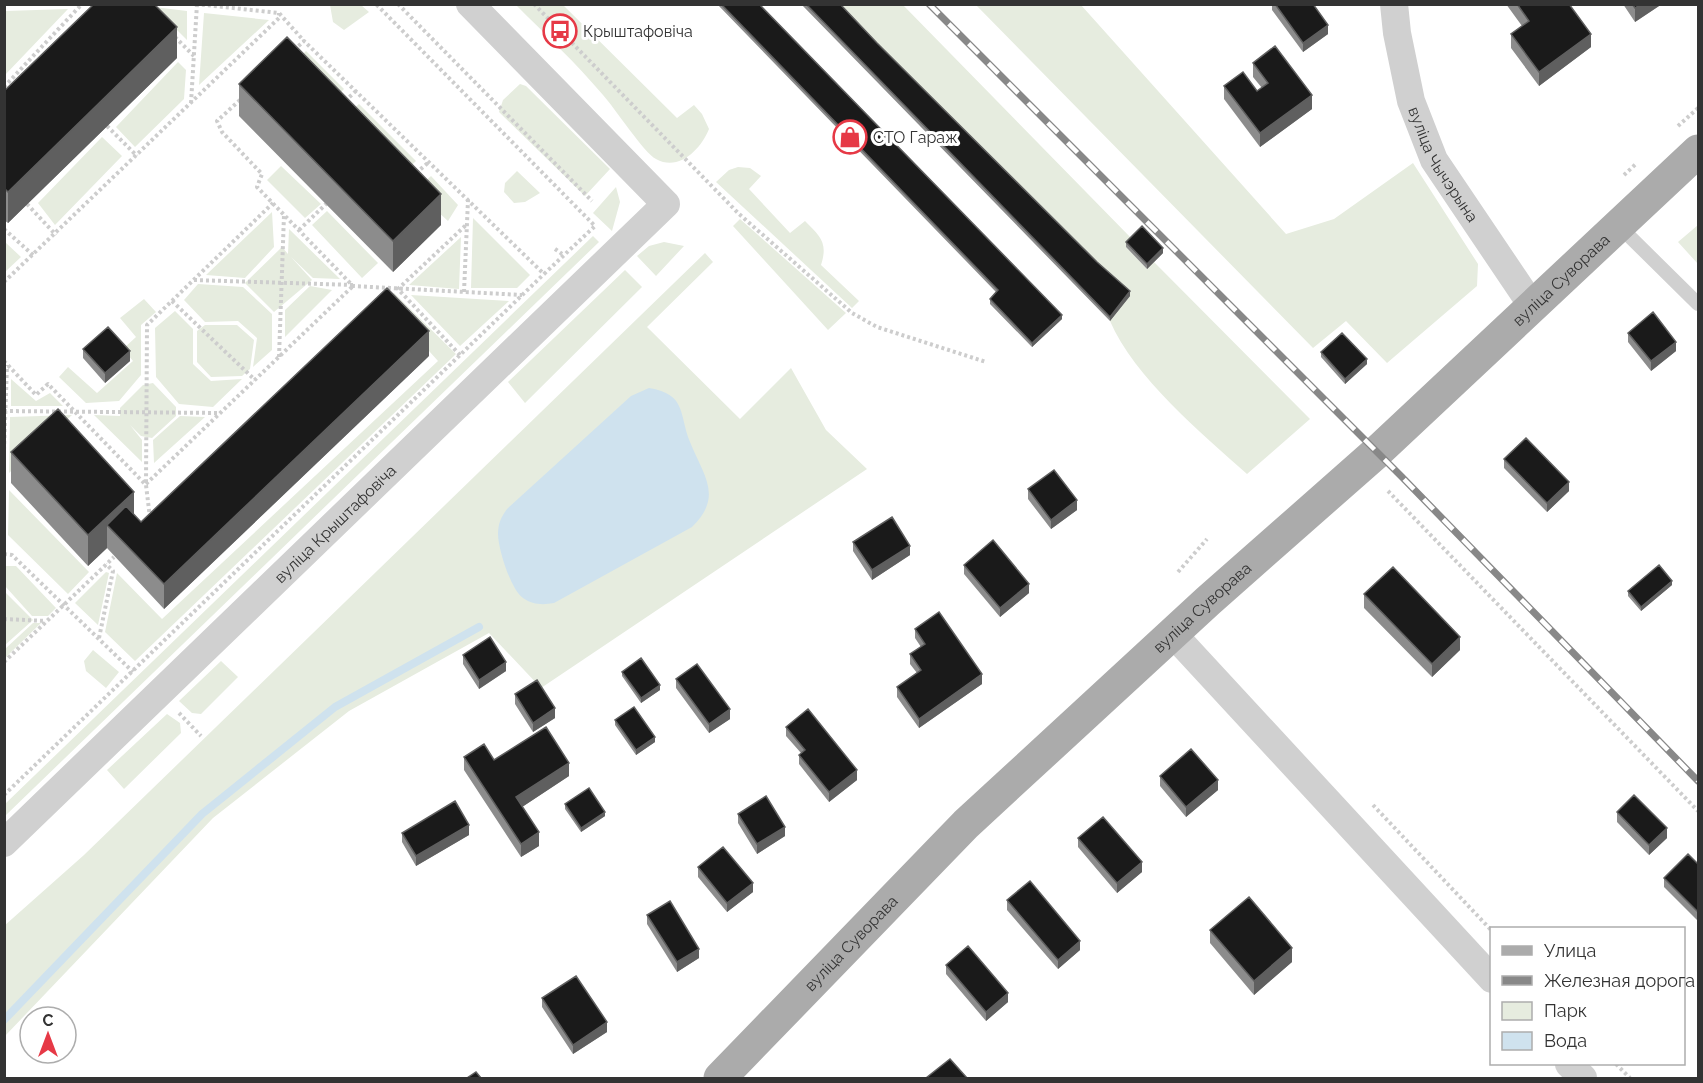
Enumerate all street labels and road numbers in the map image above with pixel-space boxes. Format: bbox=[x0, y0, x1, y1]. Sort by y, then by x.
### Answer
street label: вуліца Чычэрына bbox=[1404, 104, 1482, 226]
street label: вуліца Суворава bbox=[1509, 230, 1613, 330]
street label: вуліца Крыштафовіча bbox=[271, 461, 400, 587]
street label: вуліца Суворава bbox=[1149, 558, 1255, 657]
street label: вуліца Суворава bbox=[801, 892, 902, 995]

